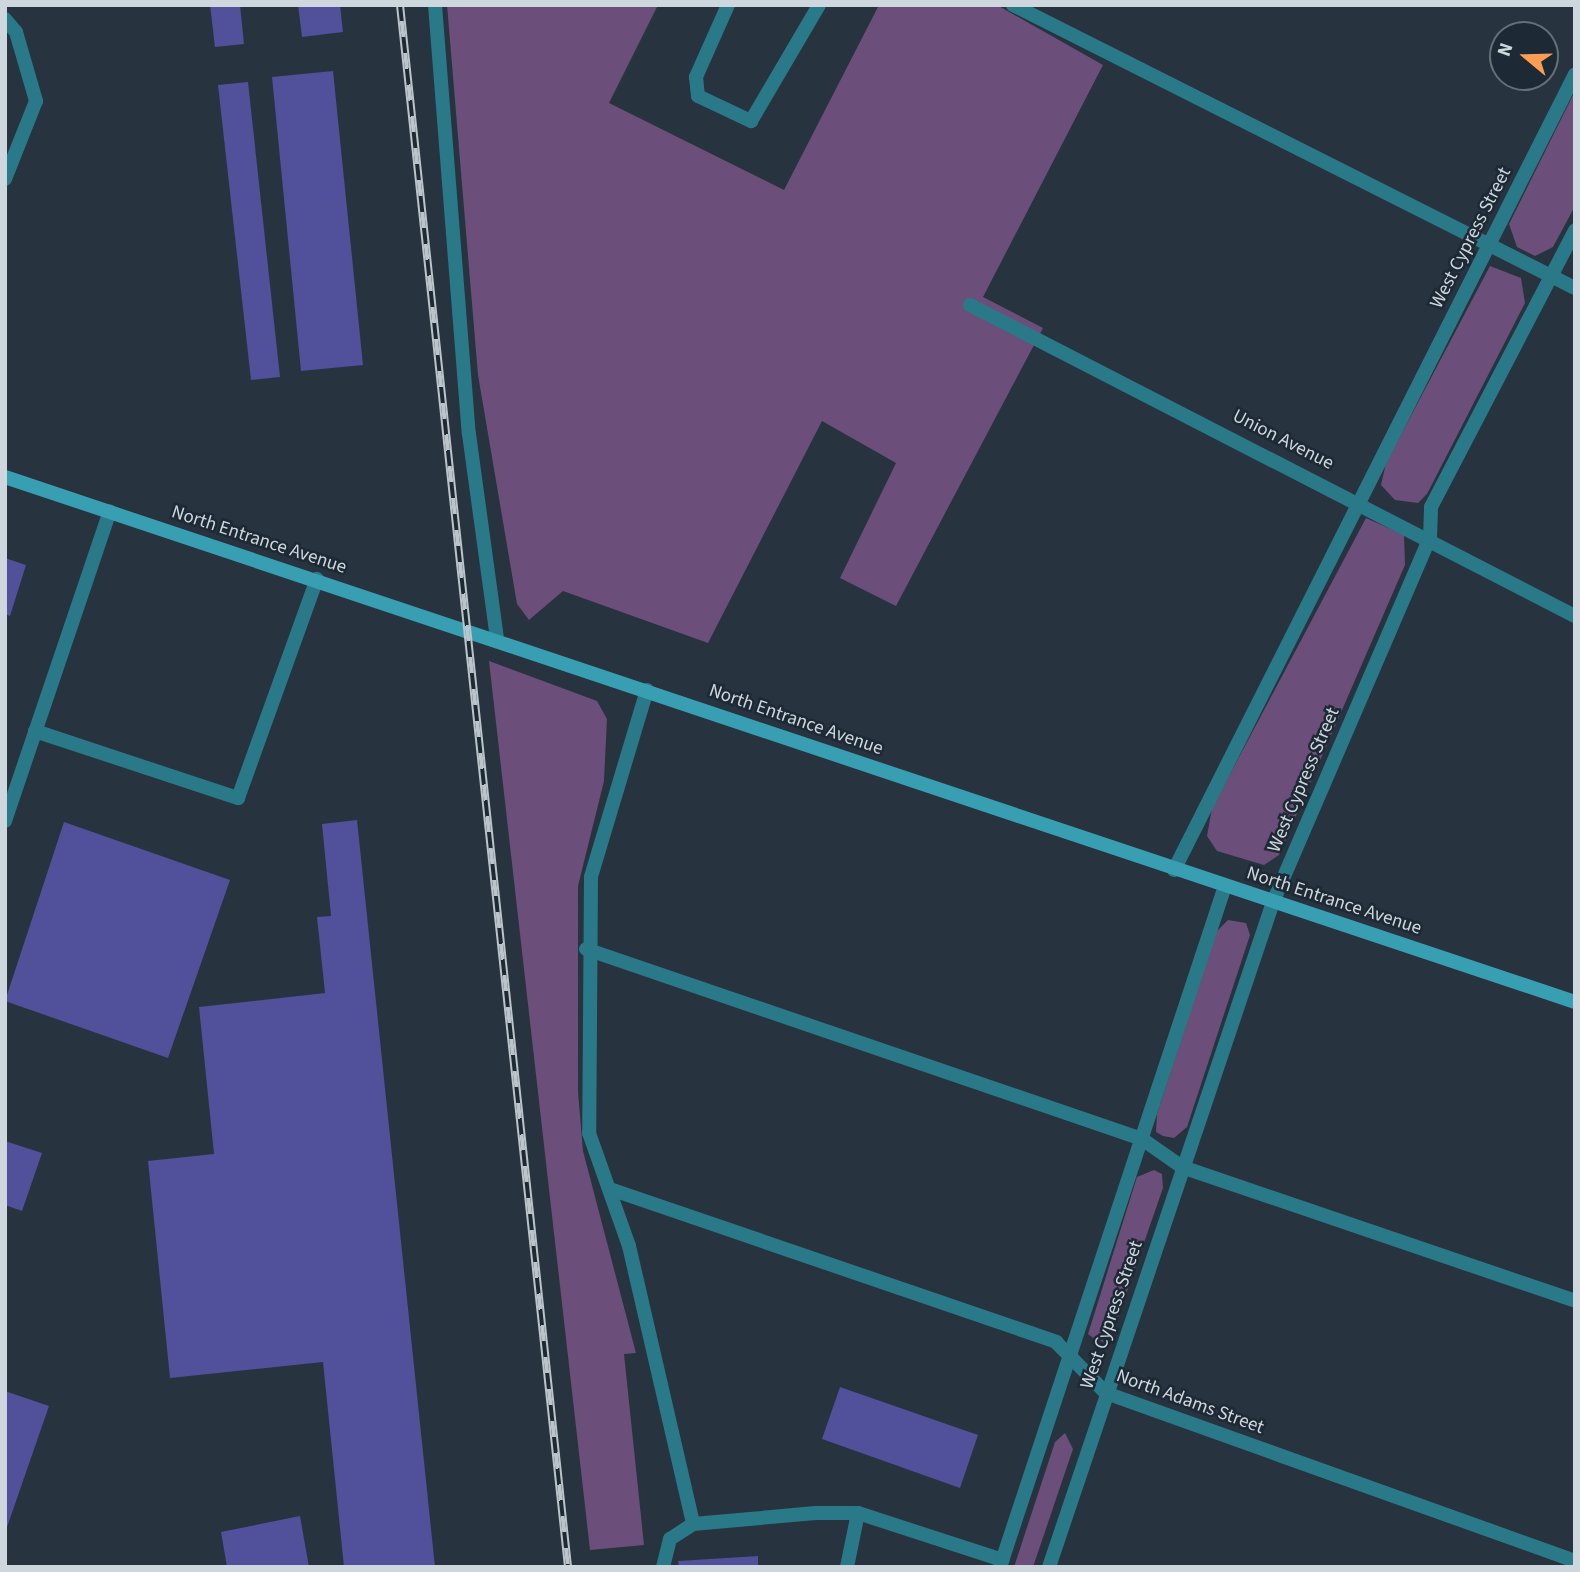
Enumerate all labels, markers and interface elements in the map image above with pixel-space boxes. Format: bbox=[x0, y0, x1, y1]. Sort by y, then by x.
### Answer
north arrow bbox=[1489, 21, 1559, 91]
text: N bbox=[1491, 39, 1520, 60]
street label: West Cypress Street bbox=[1426, 164, 1516, 312]
street label: Union Avenue bbox=[1229, 405, 1337, 475]
street label: North Entrance Avenue bbox=[169, 501, 349, 579]
street label: North Entrance Avenue bbox=[706, 679, 886, 761]
street label: West Cypress Street bbox=[1263, 704, 1345, 856]
street label: North Entrance Avenue bbox=[1244, 862, 1424, 940]
street label: West Cypress Street bbox=[1076, 1238, 1148, 1392]
street label: North Adams Street bbox=[1113, 1365, 1267, 1439]

